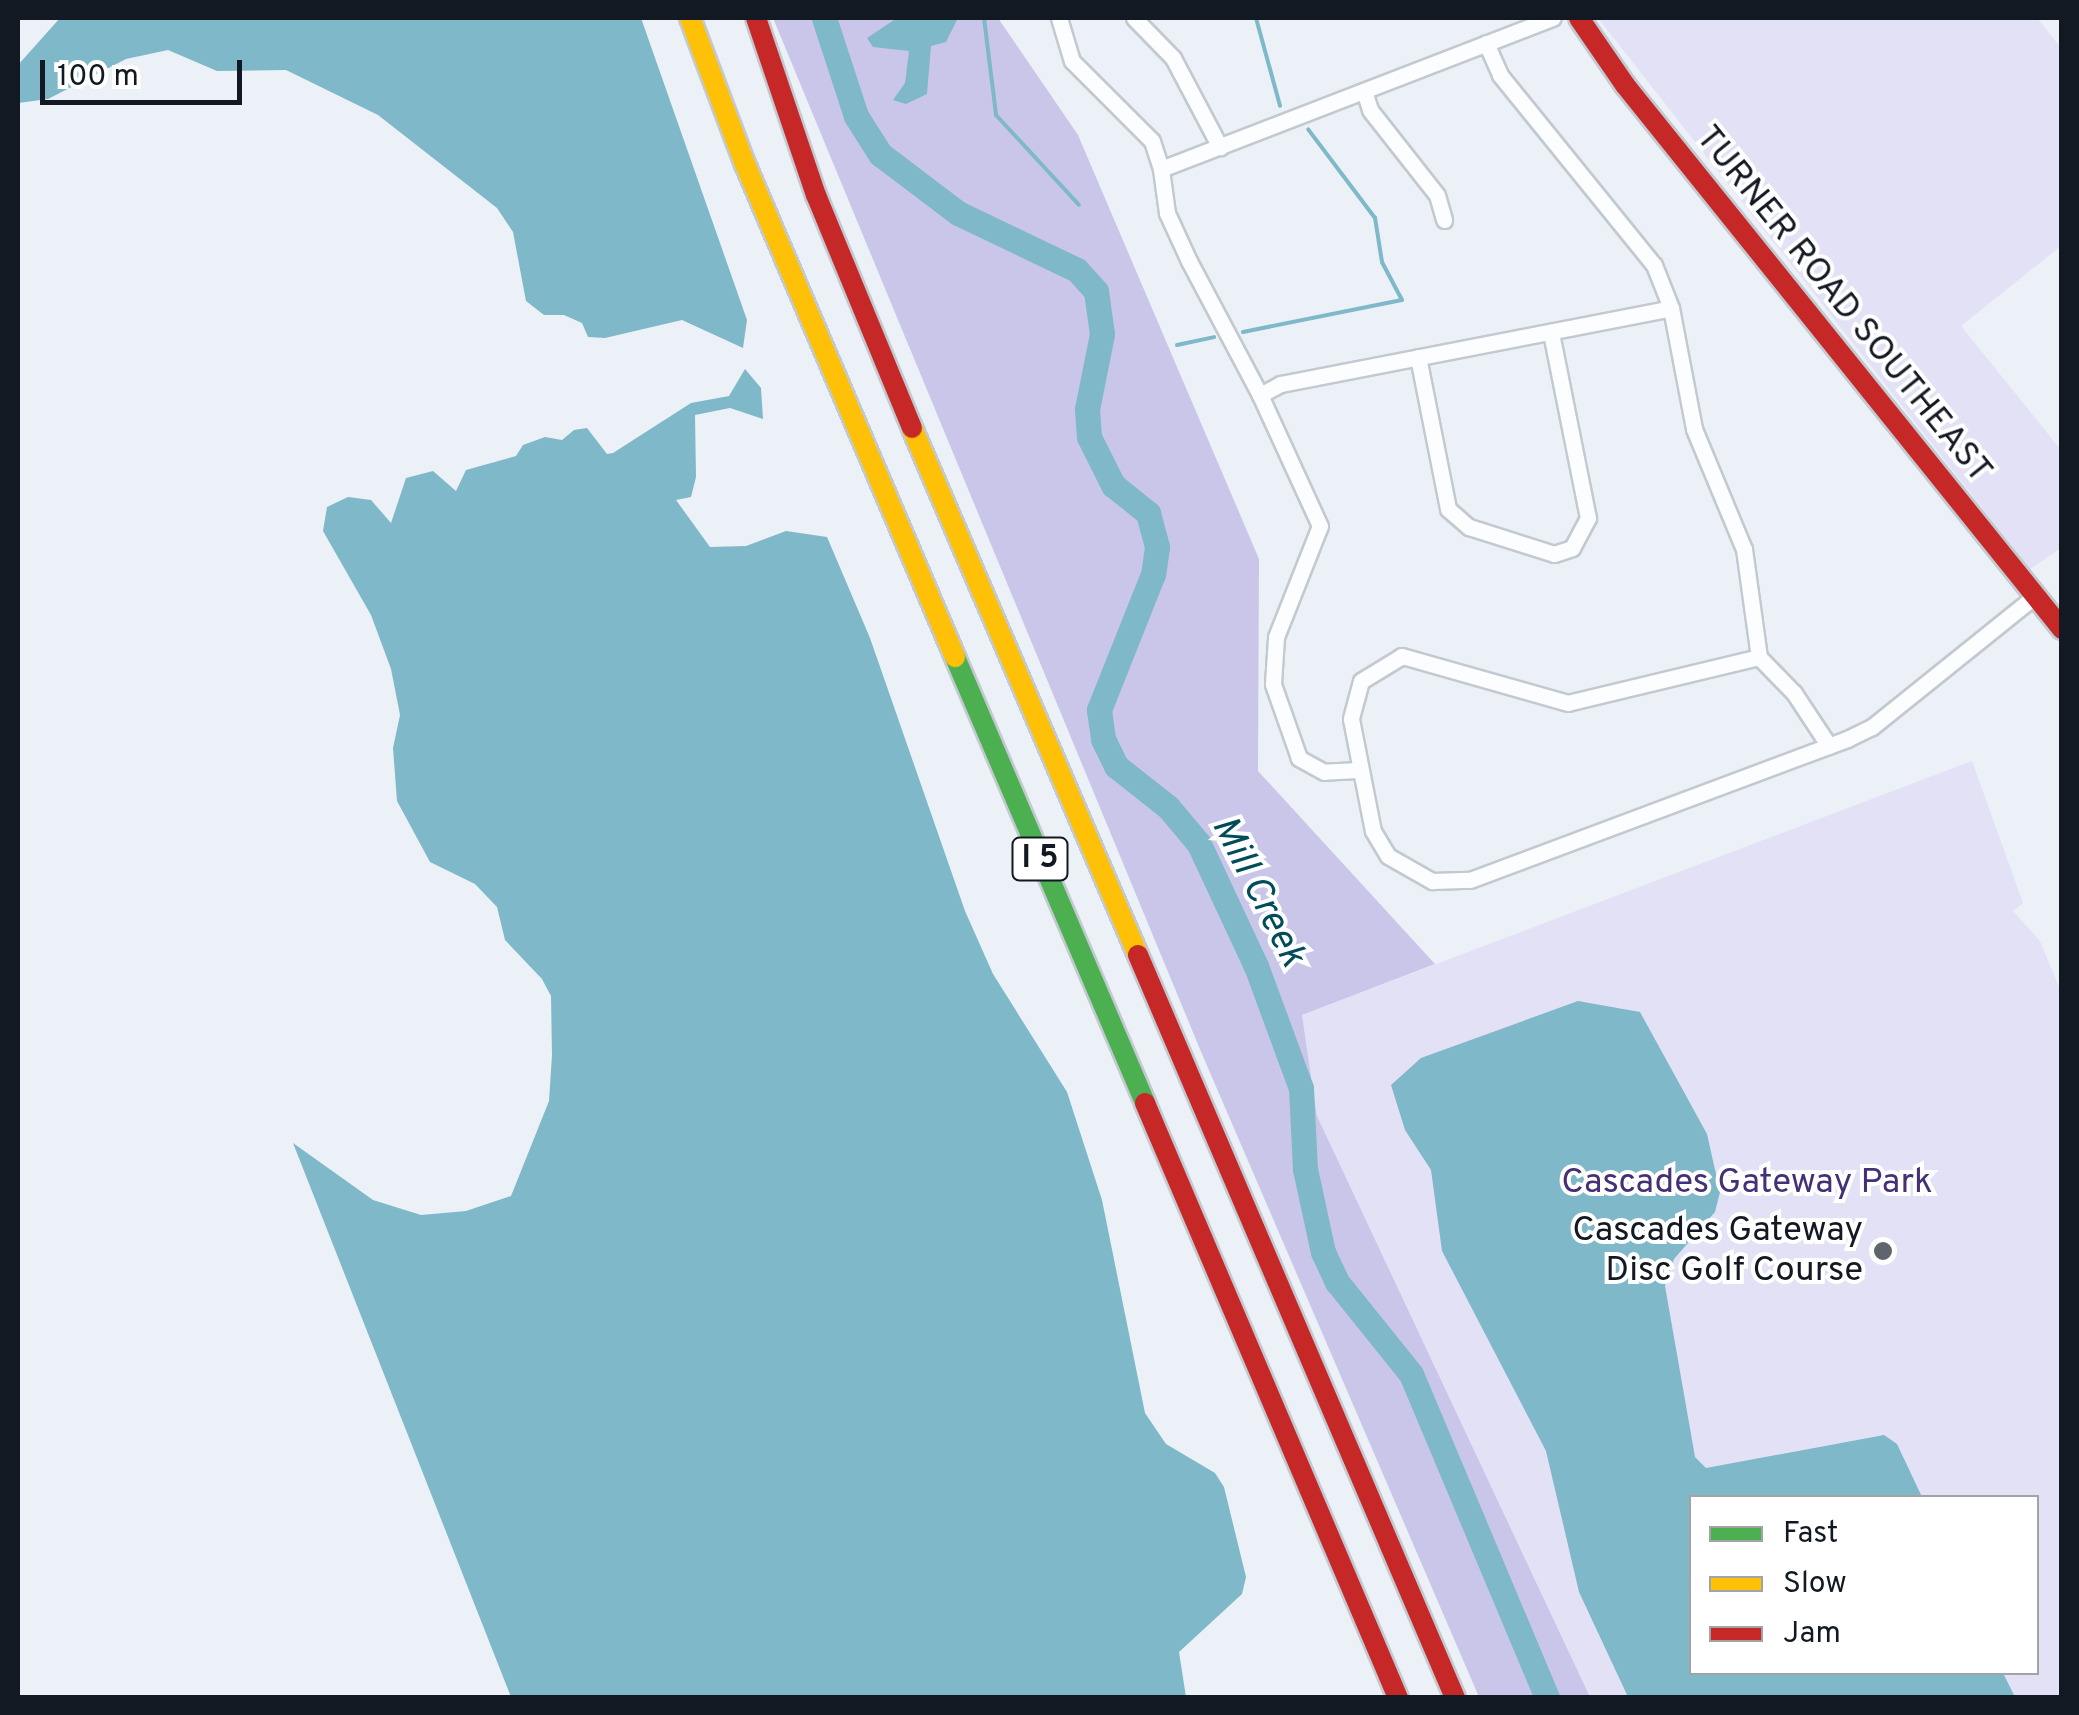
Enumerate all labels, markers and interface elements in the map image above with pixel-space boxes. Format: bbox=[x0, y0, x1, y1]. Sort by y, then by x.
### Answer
scale bar bbox=[45, 40, 248, 102]
text: 100 m bbox=[57, 59, 139, 96]
street label: TURNER ROAD SOUTHEAST bbox=[1686, 118, 2000, 492]
water label: Mill Creek bbox=[1200, 809, 1314, 975]
road number: I 5 bbox=[1010, 832, 1070, 886]
park label: Cascades Gateway Park bbox=[1561, 1162, 1933, 1204]
place label: Cascades Gateway Disc Golf Course bbox=[1572, 1210, 1863, 1292]
marker: Cascades Gateway Disc Golf Course bbox=[1872, 1240, 1894, 1262]
legend bbox=[1689, 1495, 2039, 1675]
text: Fast bbox=[1783, 1516, 1838, 1553]
text: Slow bbox=[1783, 1566, 1847, 1603]
text: Jam bbox=[1783, 1616, 1841, 1653]

